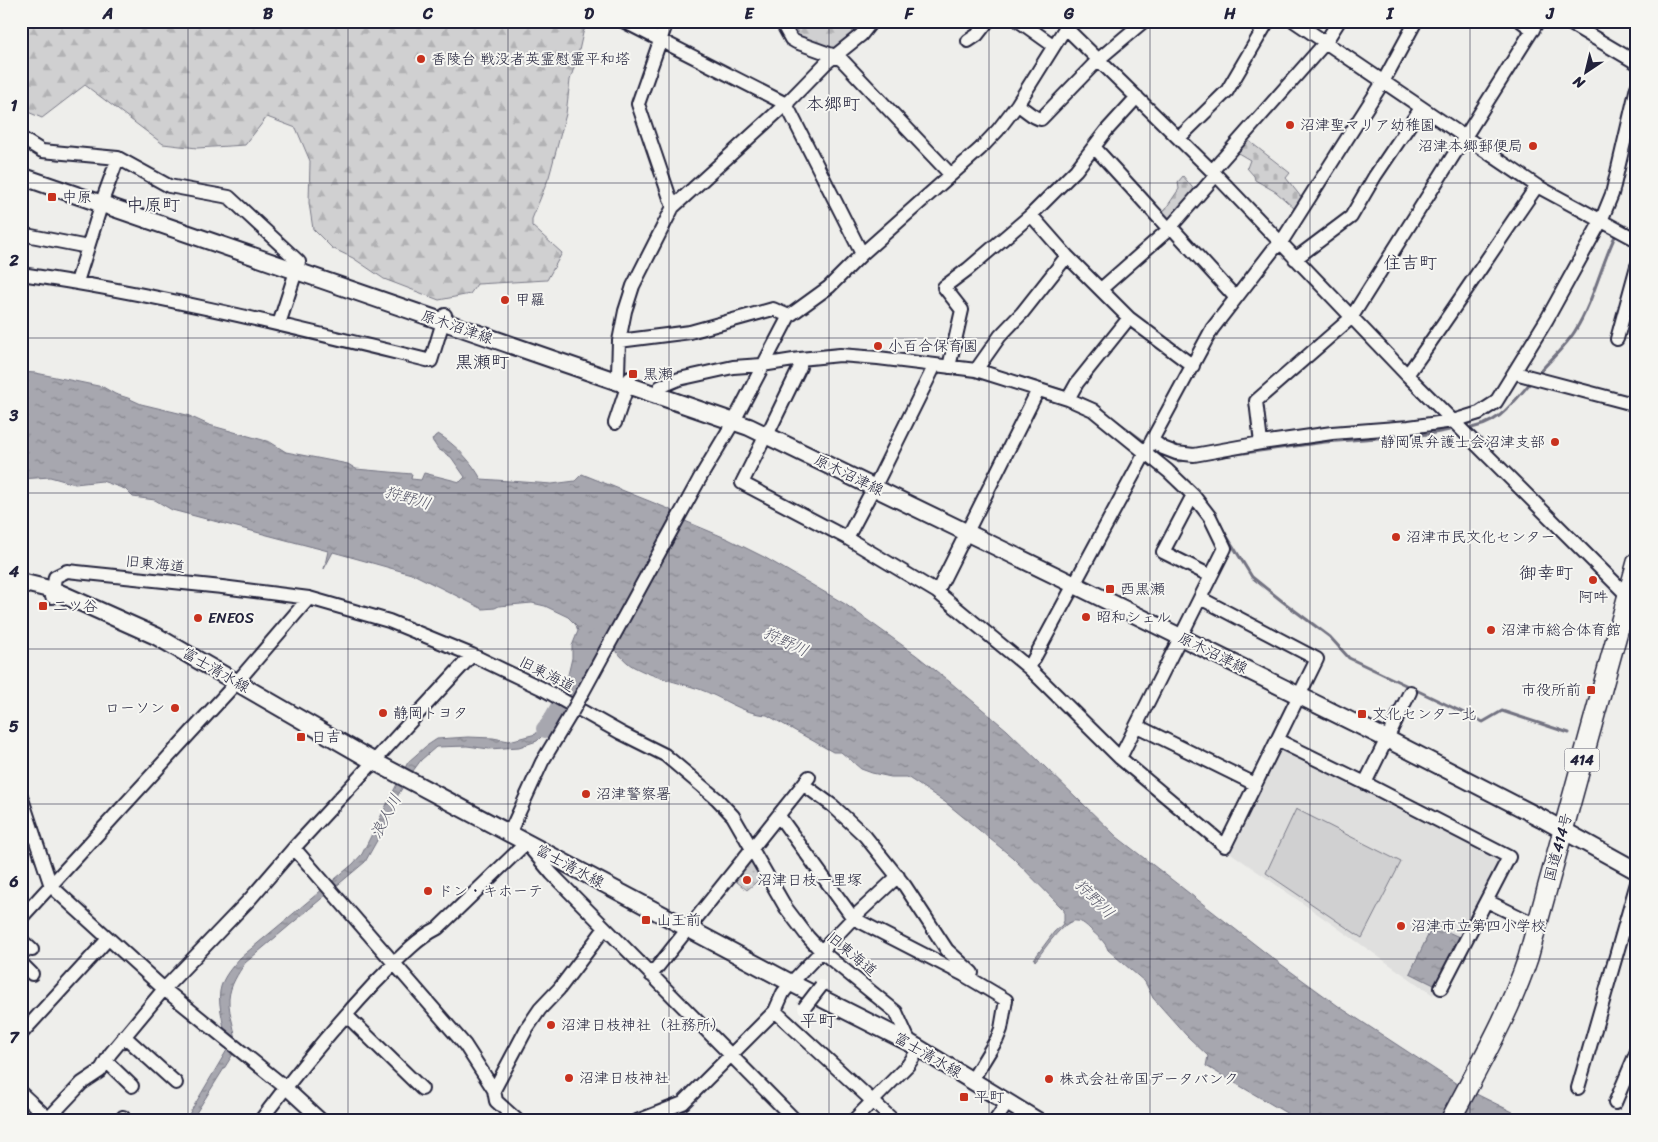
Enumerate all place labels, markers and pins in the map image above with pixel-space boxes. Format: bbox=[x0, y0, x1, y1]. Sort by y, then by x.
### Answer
place label: 香陵台 戦没者英霊慰霊平和塔 bbox=[431, 46, 630, 72]
marker: 香陵台 戦没者英霊慰霊平和塔 bbox=[415, 53, 427, 65]
place label: 沼津聖マリア幼稚園 bbox=[1300, 112, 1435, 138]
marker: 沼津聖マリア幼稚園 bbox=[1284, 119, 1296, 131]
place label: 沼津本郷郵便局 bbox=[1418, 133, 1523, 159]
marker: 沼津本郷郵便局 bbox=[1527, 140, 1539, 152]
place label: 中原 bbox=[62, 184, 92, 210]
marker: 中原 bbox=[46, 191, 58, 203]
place label: 甲羅 bbox=[515, 287, 545, 313]
marker: 甲羅 bbox=[499, 294, 511, 306]
place label: 小百合保育園 bbox=[888, 333, 978, 359]
marker: 小百合保育園 bbox=[872, 340, 884, 352]
place label: 黒瀬 bbox=[643, 361, 673, 387]
marker: 黒瀬 bbox=[627, 368, 639, 380]
place label: 静岡県弁護士会沼津支部 bbox=[1380, 429, 1545, 455]
marker: 静岡県弁護士会沼津支部 bbox=[1549, 436, 1561, 448]
place label: 沼津市民文化センター bbox=[1406, 524, 1555, 550]
marker: 沼津市民文化センター bbox=[1390, 531, 1402, 543]
marker: 阿吽 bbox=[1587, 574, 1599, 586]
place label: 西黒瀬 bbox=[1120, 576, 1165, 602]
marker: 西黒瀬 bbox=[1104, 583, 1116, 595]
place label: 阿吽 bbox=[1578, 584, 1608, 610]
place label: 二ツ谷 bbox=[53, 593, 98, 619]
marker: 二ツ谷 bbox=[37, 600, 49, 612]
place label: 昭和シェル bbox=[1096, 604, 1171, 630]
place label: ENEOS bbox=[208, 605, 255, 631]
marker: 昭和シェル bbox=[1080, 611, 1092, 623]
marker: ENEOS bbox=[192, 612, 204, 624]
place label: 沼津市総合体育館 bbox=[1501, 617, 1621, 643]
marker: 沼津市総合体育館 bbox=[1485, 624, 1497, 636]
place label: 市役所前 bbox=[1521, 677, 1581, 703]
marker: 市役所前 bbox=[1585, 684, 1597, 696]
place label: ローソン bbox=[105, 695, 165, 721]
place label: 静岡トヨタ bbox=[393, 700, 468, 726]
place label: 文化センター北 bbox=[1372, 701, 1476, 727]
marker: ローソン bbox=[169, 702, 181, 714]
marker: 静岡トヨタ bbox=[377, 707, 389, 719]
marker: 文化センター北 bbox=[1356, 708, 1368, 720]
place label: 日吉 bbox=[311, 724, 341, 750]
marker: 日吉 bbox=[295, 731, 307, 743]
place label: 沼津警察署 bbox=[596, 781, 671, 807]
marker: 沼津警察署 bbox=[580, 788, 592, 800]
place label: 沼津日枝一里塚 bbox=[757, 867, 862, 893]
marker: 沼津日枝一里塚 bbox=[741, 874, 753, 886]
place label: ドン・キホーテ bbox=[438, 878, 543, 904]
marker: ドン・キホーテ bbox=[422, 885, 434, 897]
place label: 山王前 bbox=[656, 907, 701, 933]
place label: 沼津市立第四小学校 bbox=[1411, 913, 1546, 939]
marker: 山王前 bbox=[640, 914, 652, 926]
marker: 沼津市立第四小学校 bbox=[1395, 920, 1407, 932]
place label: 沼津日枝神社（社務所） bbox=[561, 1012, 726, 1038]
marker: 沼津日枝神社（社務所） bbox=[545, 1019, 557, 1031]
place label: 沼津日枝神社 bbox=[579, 1065, 669, 1091]
place label: 株式会社帝国データバンク bbox=[1059, 1066, 1238, 1092]
marker: 沼津日枝神社 bbox=[563, 1072, 575, 1084]
marker: 株式会社帝国データバンク bbox=[1043, 1073, 1055, 1085]
place label: 平町 bbox=[974, 1084, 1005, 1110]
marker: 平町 bbox=[958, 1091, 970, 1103]

